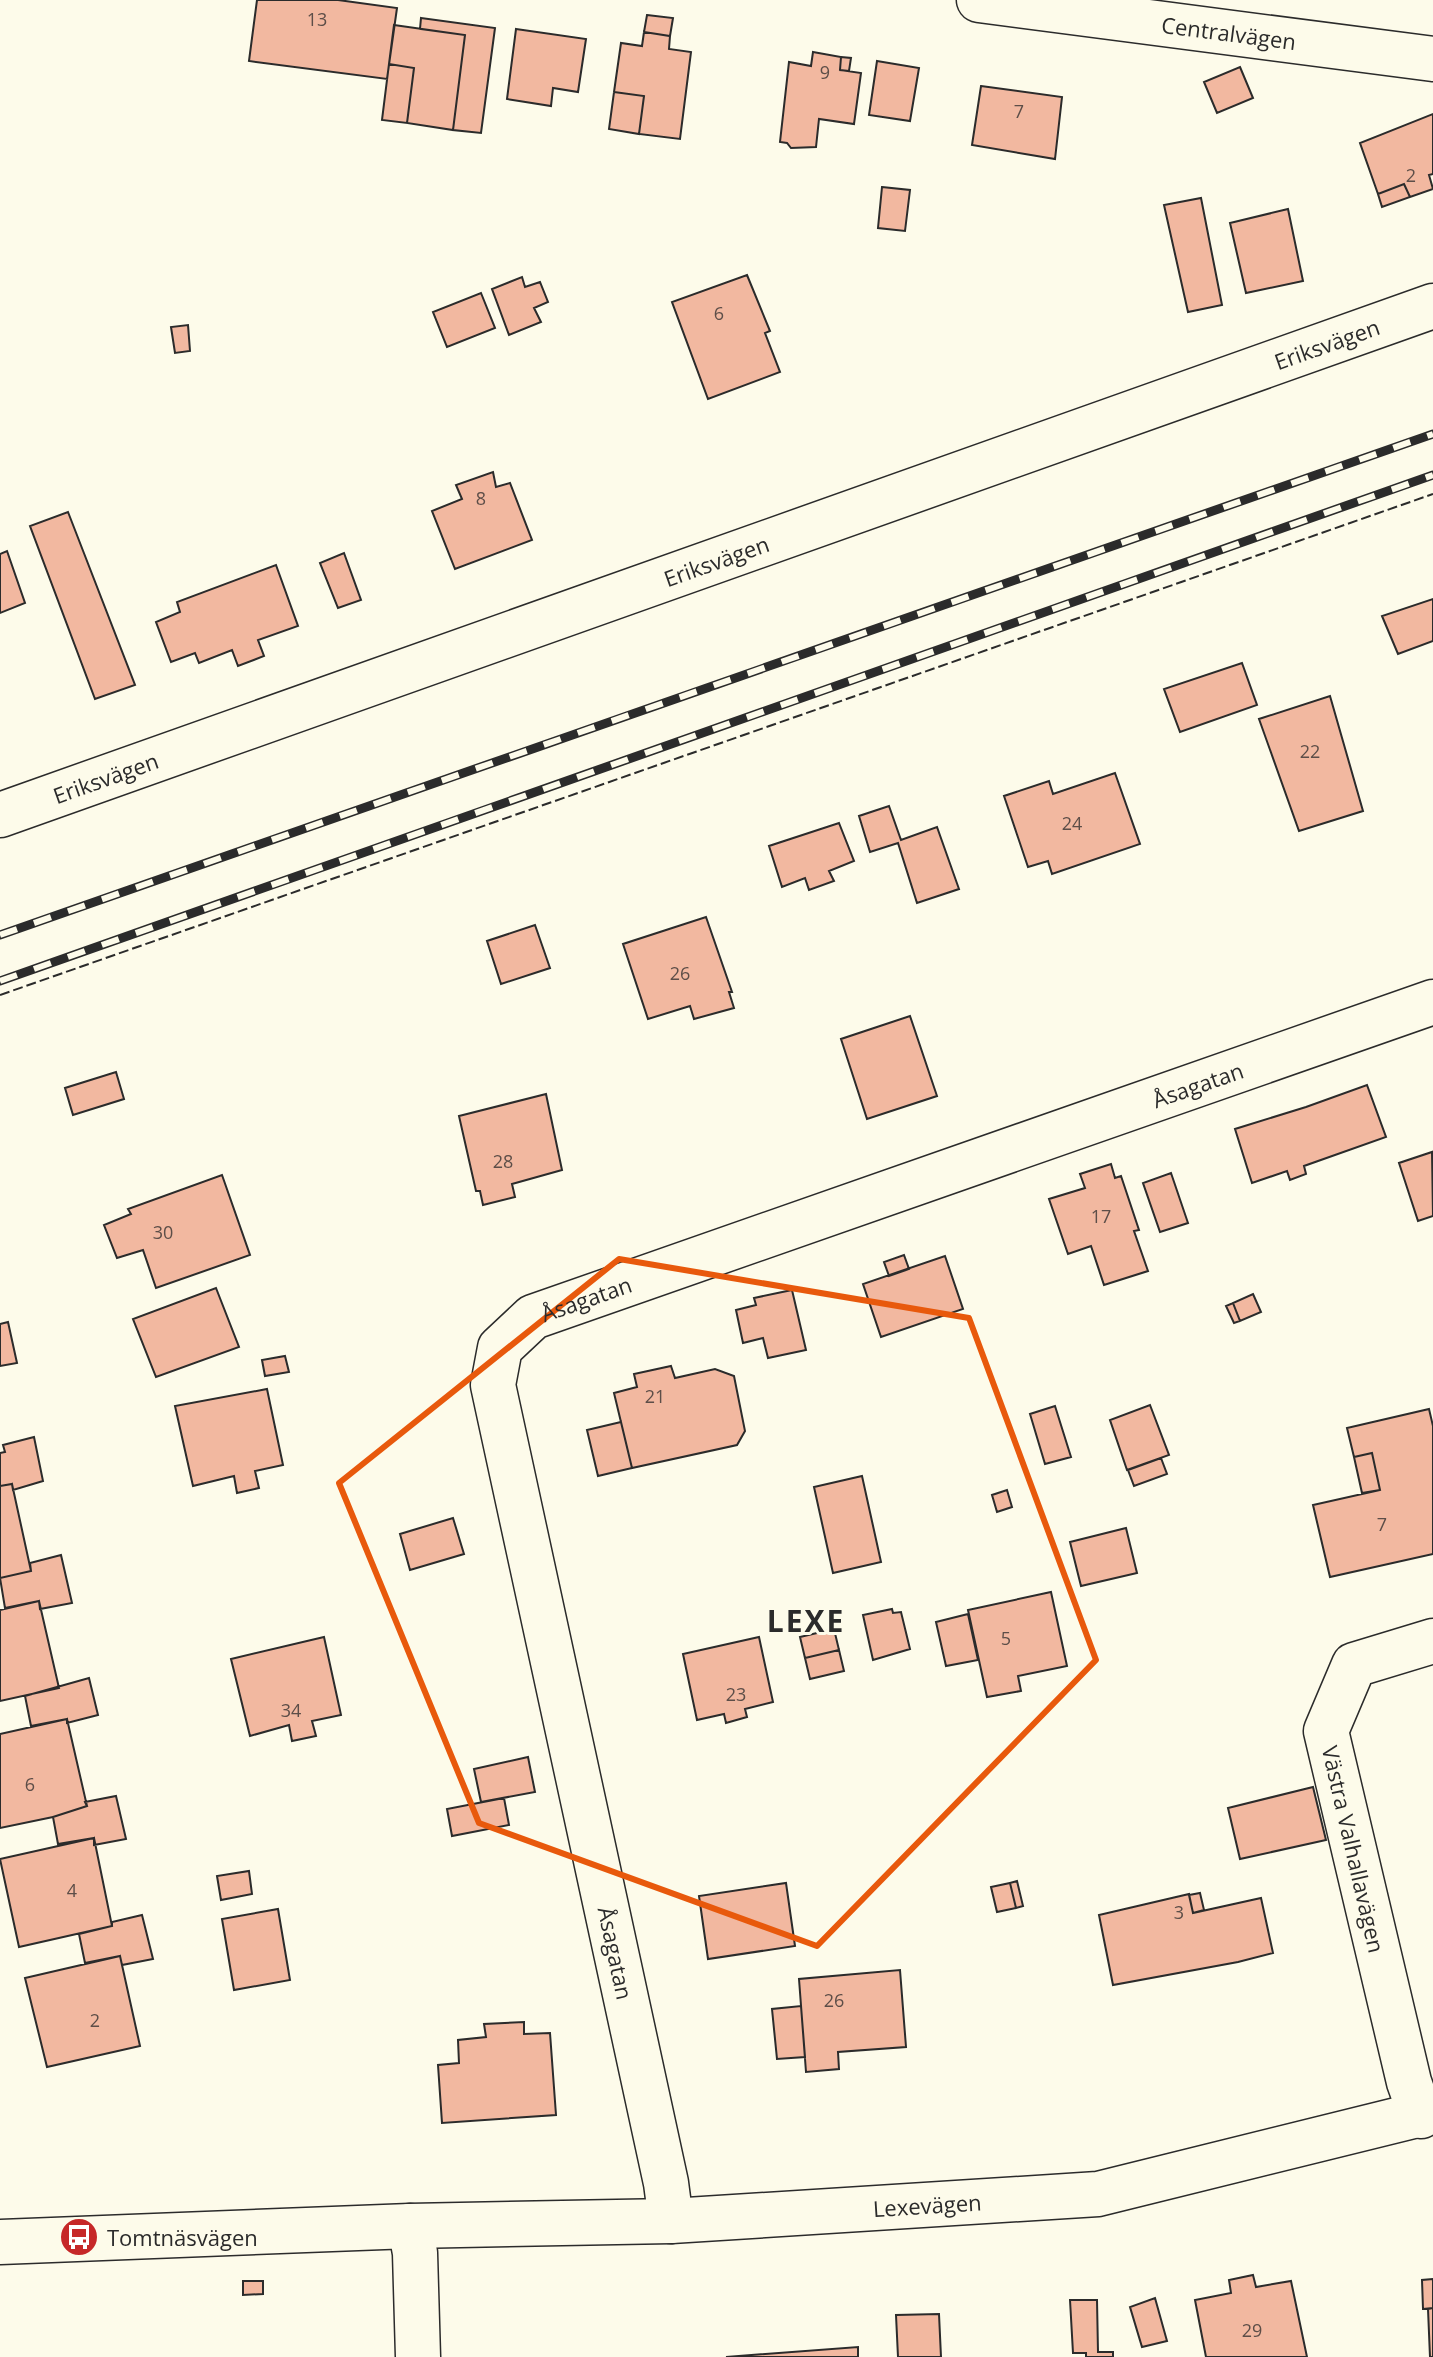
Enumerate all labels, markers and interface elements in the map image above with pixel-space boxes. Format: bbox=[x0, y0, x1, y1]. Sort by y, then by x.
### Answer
house number: 13 bbox=[307, 7, 327, 31]
street label: Centralvägen bbox=[1160, 9, 1298, 56]
house number: 9 bbox=[820, 60, 830, 84]
house number: 7 bbox=[1014, 99, 1024, 123]
house number: 2 bbox=[1406, 163, 1416, 187]
house number: 6 bbox=[714, 301, 724, 325]
street label: Eriksvägen bbox=[1270, 311, 1384, 376]
house number: 8 bbox=[476, 486, 486, 510]
street label: Eriksvägen bbox=[659, 528, 773, 593]
house number: 22 bbox=[1300, 739, 1320, 763]
street label: Eriksvägen bbox=[49, 745, 162, 810]
house number: 24 bbox=[1062, 811, 1082, 835]
house number: 26 bbox=[670, 961, 690, 985]
street label: Åsagatan bbox=[1148, 1055, 1247, 1114]
house number: 28 bbox=[493, 1149, 513, 1173]
house number: 17 bbox=[1091, 1204, 1111, 1228]
house number: 30 bbox=[153, 1220, 173, 1244]
street label: Åsagatan bbox=[537, 1269, 636, 1328]
house number: 21 bbox=[645, 1384, 665, 1408]
house number: 7 bbox=[1377, 1512, 1387, 1536]
district label: LEXE bbox=[767, 1600, 845, 1641]
house number: 5 bbox=[1001, 1626, 1011, 1650]
house number: 23 bbox=[726, 1682, 746, 1706]
house number: 34 bbox=[281, 1698, 301, 1722]
street label: Västra Valhallavägen bbox=[1316, 1743, 1392, 1955]
house number: 6 bbox=[25, 1772, 35, 1796]
house number: 4 bbox=[67, 1878, 77, 1902]
house number: 3 bbox=[1174, 1900, 1184, 1924]
street label: Åsagatan bbox=[592, 1904, 640, 2002]
house number: 26 bbox=[824, 1988, 844, 2012]
house number: 2 bbox=[90, 2008, 100, 2032]
street label: Lexevägen bbox=[872, 2186, 982, 2223]
bus stop icon: Tomtnäsvägen bbox=[58, 2216, 100, 2258]
place label: Tomtnäsvägen bbox=[107, 2222, 258, 2252]
house number: 29 bbox=[1242, 2318, 1262, 2342]

